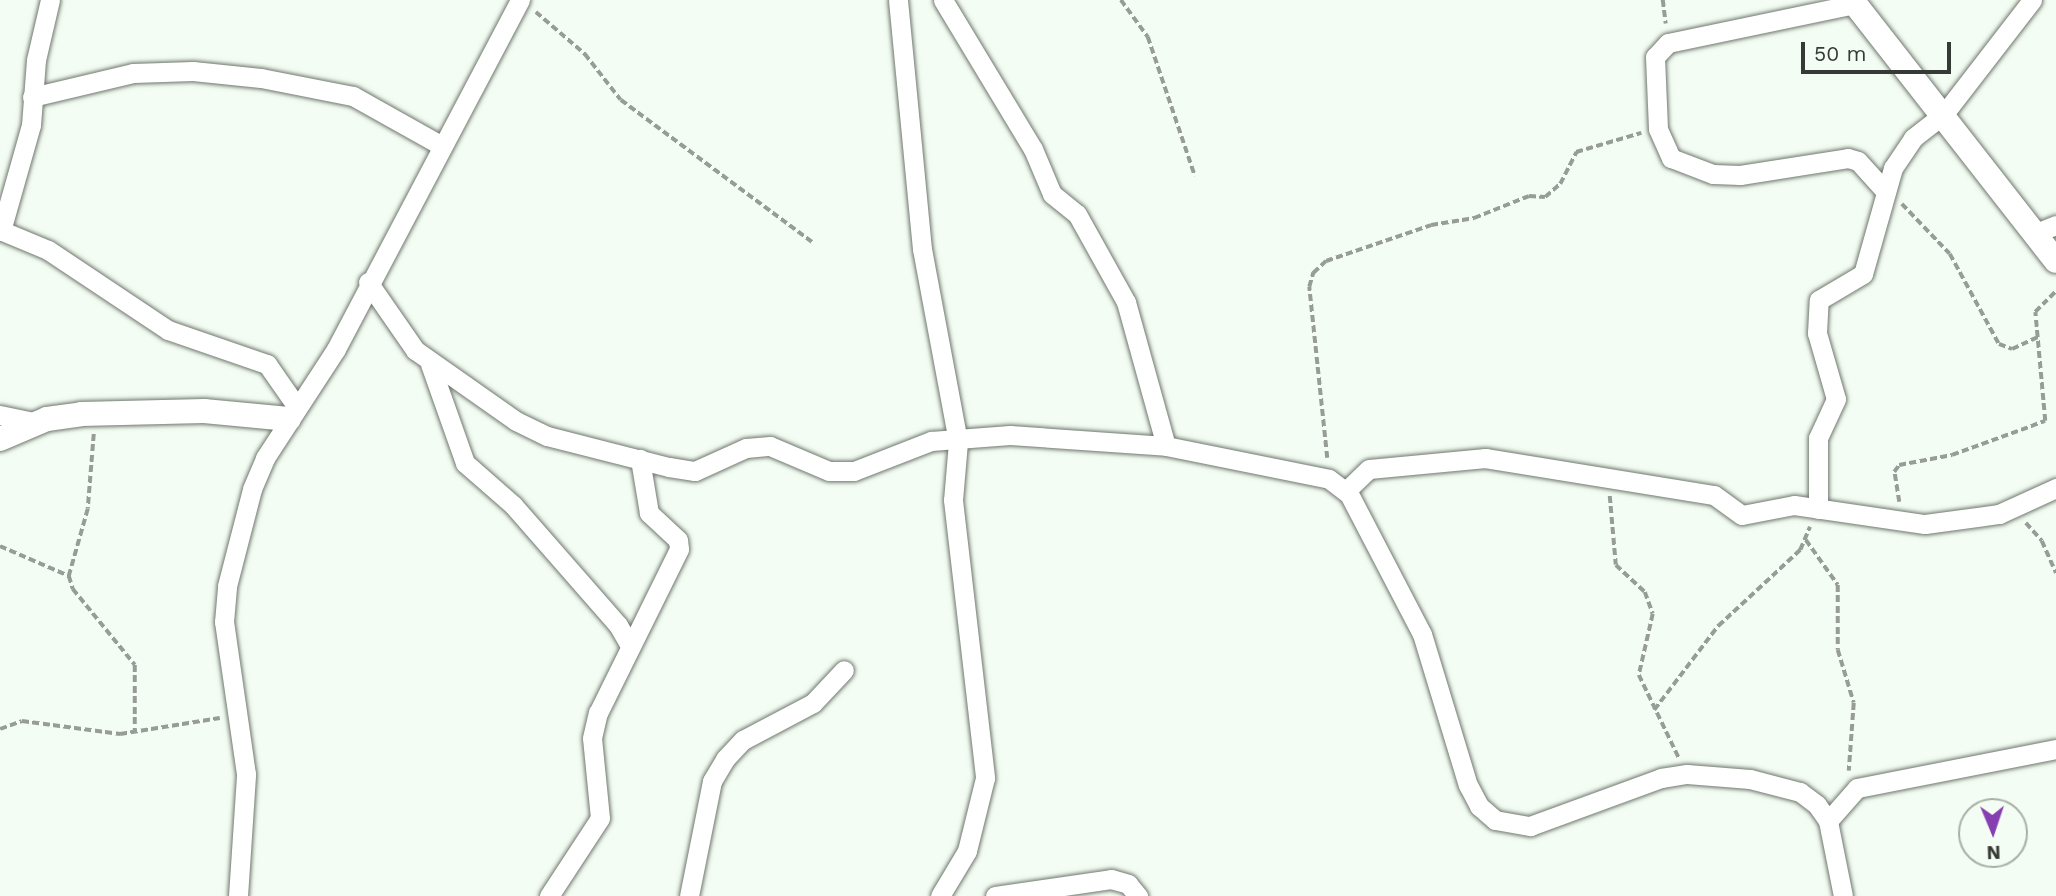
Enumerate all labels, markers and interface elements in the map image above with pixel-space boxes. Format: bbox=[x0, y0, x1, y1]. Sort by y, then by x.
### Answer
scale bar bbox=[1804, 28, 1954, 72]
text: 50 m bbox=[1814, 41, 1866, 66]
north arrow bbox=[1958, 798, 2028, 868]
text: N bbox=[1986, 841, 2001, 864]

